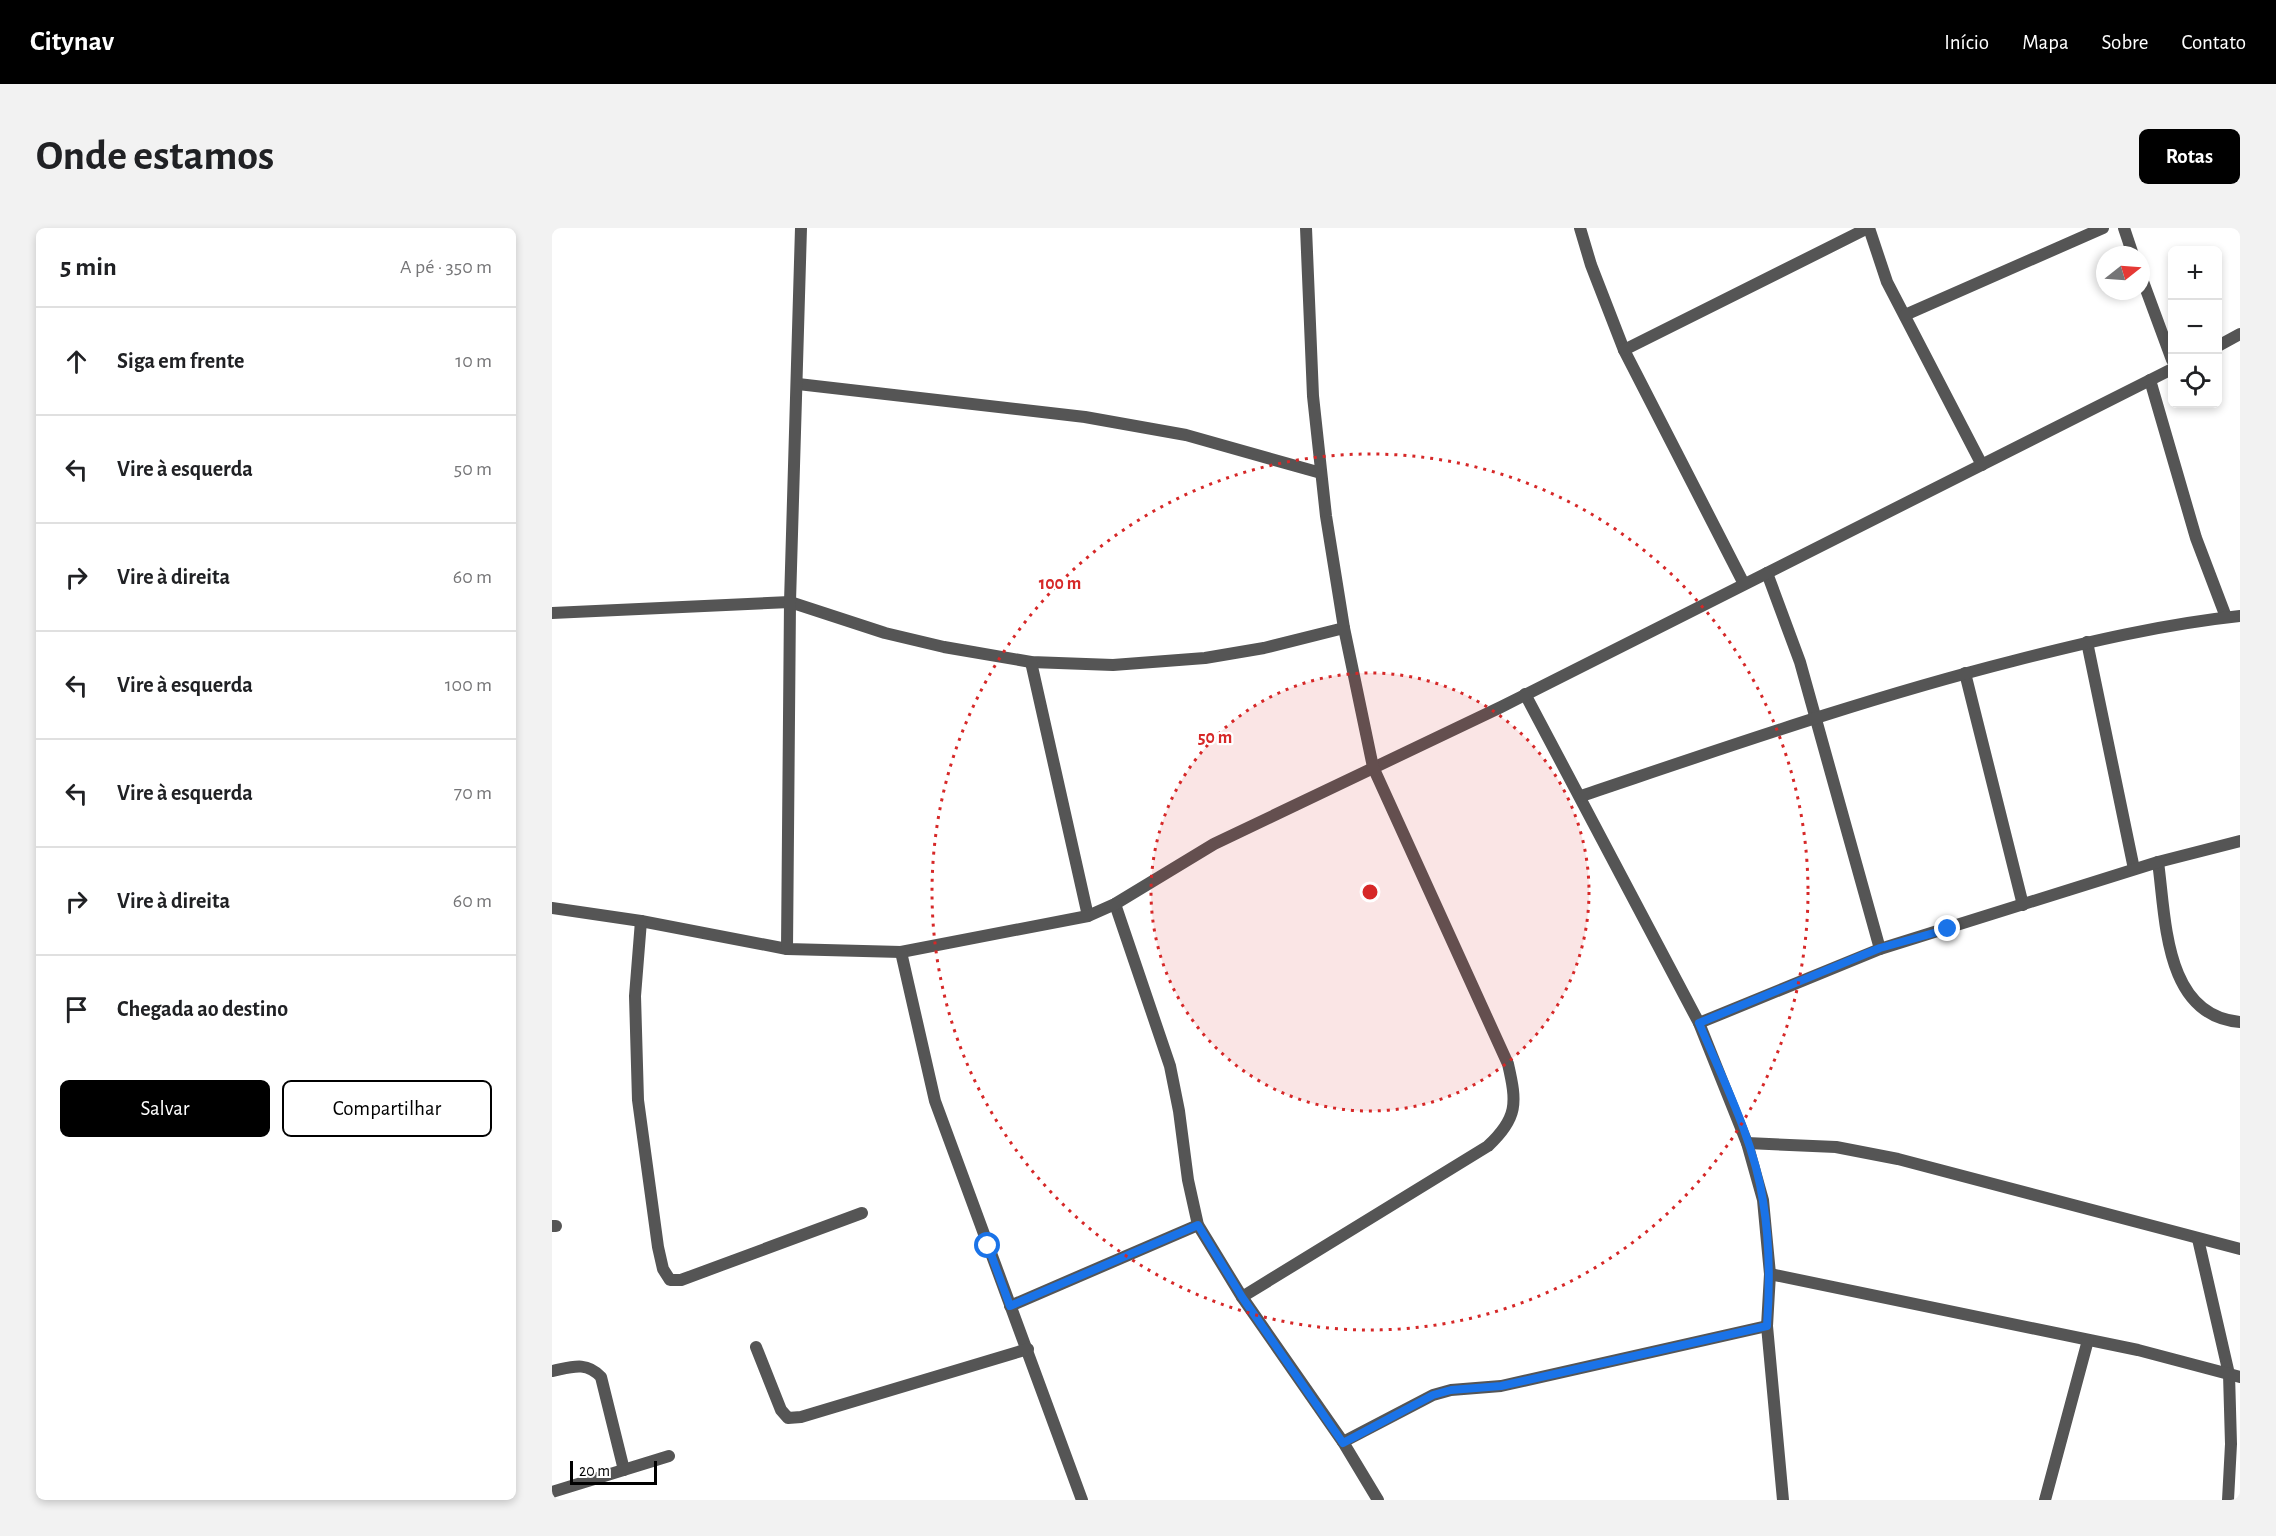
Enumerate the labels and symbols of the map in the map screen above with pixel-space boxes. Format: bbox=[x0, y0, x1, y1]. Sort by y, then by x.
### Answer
north arrow bbox=[2096, 246, 2150, 300]
text: 100 m bbox=[1039, 575, 1081, 593]
text: 50 m bbox=[1198, 729, 1232, 747]
centre of rings bbox=[1360, 882, 1380, 902]
route end bbox=[1934, 915, 1960, 941]
route start bbox=[974, 1232, 1000, 1258]
scale bar bbox=[570, 1458, 657, 1486]

